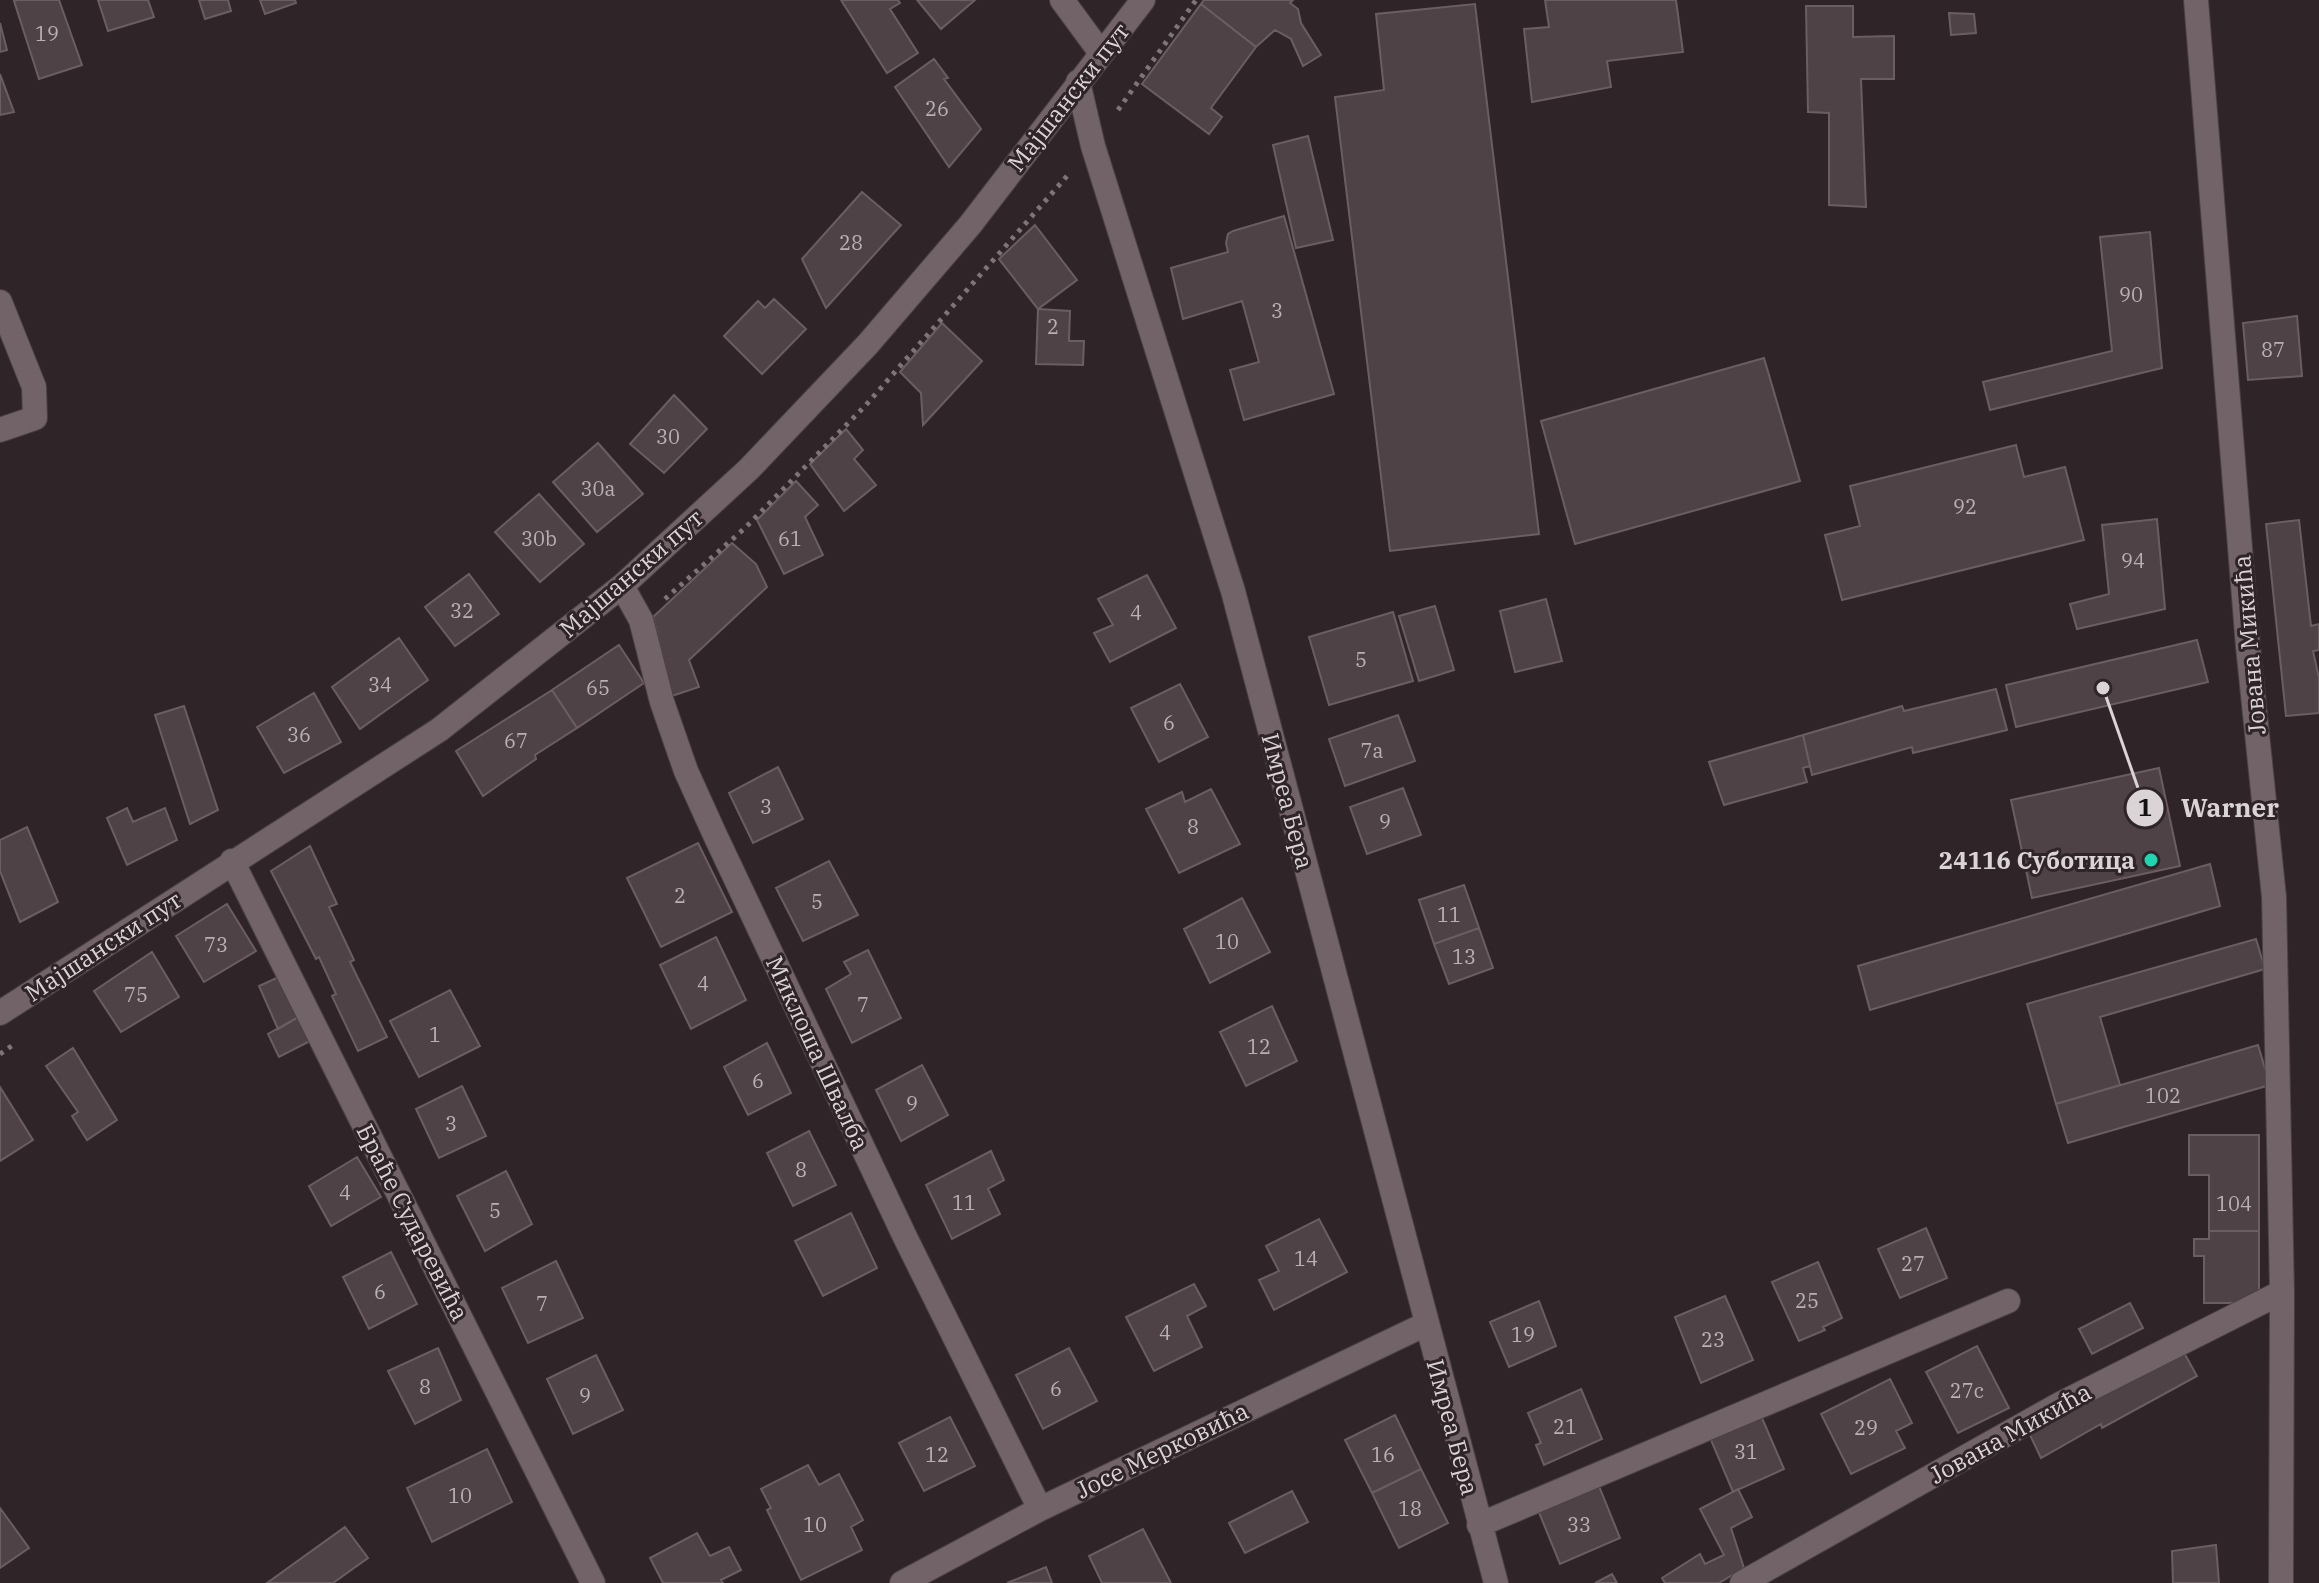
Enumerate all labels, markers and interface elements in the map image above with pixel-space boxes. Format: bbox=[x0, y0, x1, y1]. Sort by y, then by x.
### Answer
street label: Мајшански пут bbox=[1000, 16, 1136, 178]
house number: 19 bbox=[35, 20, 59, 47]
house number: 26 bbox=[925, 95, 949, 122]
house number: 28 bbox=[839, 229, 863, 256]
house number: 90 bbox=[2119, 281, 2143, 308]
house number: 3 bbox=[1271, 297, 1283, 324]
house number: 2 bbox=[1047, 313, 1059, 340]
house number: 87 bbox=[2261, 336, 2285, 363]
house number: 30 bbox=[656, 423, 680, 450]
house number: 30a bbox=[581, 475, 616, 502]
house number: 92 bbox=[1953, 493, 1977, 520]
street label: Мајшански пут bbox=[552, 502, 710, 644]
house number: 30b bbox=[521, 525, 557, 552]
house number: 61 bbox=[778, 525, 802, 552]
house number: 94 bbox=[2121, 547, 2145, 574]
street label: Јована Микића bbox=[2225, 554, 2273, 736]
house number: 32 bbox=[450, 597, 474, 624]
house number: 4 bbox=[1130, 599, 1142, 626]
house number: 5 bbox=[1355, 646, 1367, 673]
house number: 34 bbox=[368, 671, 392, 698]
house number: 65 bbox=[586, 674, 610, 701]
house number: 6 bbox=[1163, 709, 1175, 736]
house number: 36 bbox=[287, 721, 311, 748]
house number: 67 bbox=[504, 727, 528, 754]
street label: Имреа Бера bbox=[1254, 729, 1322, 873]
house number: 7a bbox=[1361, 737, 1384, 764]
callout: Warner bbox=[2125, 783, 2295, 833]
text: Warner bbox=[2181, 790, 2279, 824]
text: 1 bbox=[2138, 791, 2152, 823]
house number: 3 bbox=[760, 793, 772, 820]
house number: 9 bbox=[1379, 808, 1391, 835]
house number: 8 bbox=[1187, 813, 1199, 840]
place label: 24116 Суботица bbox=[1939, 844, 2135, 876]
marker: 24116 Суботица bbox=[2142, 851, 2160, 869]
house number: 2 bbox=[674, 882, 686, 909]
street label: Мајшански пут bbox=[19, 883, 187, 1009]
house number: 5 bbox=[811, 888, 823, 915]
house number: 11 bbox=[1437, 901, 1461, 928]
house number: 10 bbox=[1215, 928, 1239, 955]
house number: 73 bbox=[204, 931, 228, 958]
house number: 13 bbox=[1452, 943, 1476, 970]
street label: Миклоша Швалба bbox=[759, 951, 877, 1155]
house number: 4 bbox=[697, 970, 709, 997]
house number: 75 bbox=[124, 981, 148, 1008]
house number: 7 bbox=[857, 991, 869, 1018]
house number: 1 bbox=[429, 1021, 441, 1048]
house number: 12 bbox=[1247, 1033, 1271, 1060]
house number: 6 bbox=[752, 1067, 764, 1094]
house number: 102 bbox=[2145, 1082, 2181, 1109]
house number: 9 bbox=[906, 1090, 918, 1117]
house number: 3 bbox=[445, 1110, 457, 1137]
street label: Браће Сударевића bbox=[350, 1118, 476, 1326]
house number: 8 bbox=[795, 1156, 807, 1183]
house number: 4 bbox=[339, 1179, 351, 1206]
house number: 11 bbox=[952, 1189, 976, 1216]
house number: 104 bbox=[2216, 1190, 2252, 1217]
house number: 5 bbox=[489, 1197, 501, 1224]
house number: 14 bbox=[1294, 1245, 1318, 1272]
house number: 27 bbox=[1901, 1250, 1925, 1277]
house number: 6 bbox=[374, 1278, 386, 1305]
house number: 25 bbox=[1795, 1287, 1819, 1314]
house number: 7 bbox=[536, 1290, 548, 1317]
house number: 4 bbox=[1159, 1319, 1171, 1346]
house number: 19 bbox=[1511, 1321, 1535, 1348]
house number: 23 bbox=[1701, 1326, 1725, 1353]
street label: Имреа Бера bbox=[1419, 1355, 1487, 1499]
house number: 8 bbox=[419, 1373, 431, 1400]
house number: 6 bbox=[1050, 1375, 1062, 1402]
street label: Јована Микића bbox=[1923, 1375, 2097, 1491]
house number: 27c bbox=[1950, 1377, 1984, 1404]
house number: 9 bbox=[579, 1382, 591, 1409]
street label: Јосе Мерковића bbox=[1070, 1394, 1254, 1506]
house number: 21 bbox=[1553, 1413, 1577, 1440]
house number: 29 bbox=[1854, 1414, 1878, 1441]
house number: 31 bbox=[1734, 1438, 1758, 1465]
house number: 12 bbox=[925, 1441, 949, 1468]
house number: 16 bbox=[1371, 1441, 1395, 1468]
house number: 10 bbox=[448, 1482, 472, 1509]
house number: 18 bbox=[1398, 1495, 1422, 1522]
house number: 10 bbox=[803, 1511, 827, 1538]
house number: 33 bbox=[1567, 1511, 1591, 1538]

